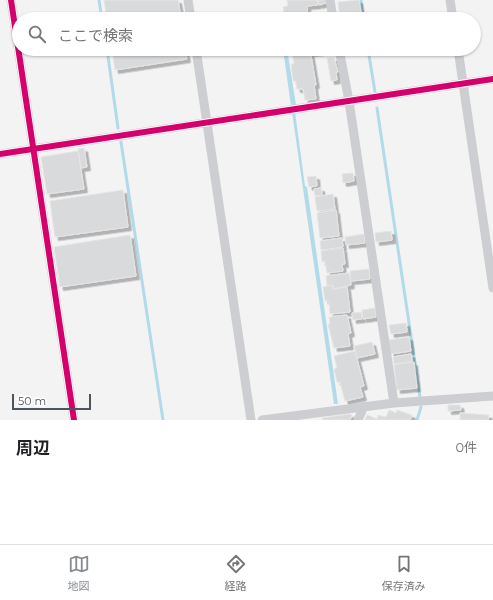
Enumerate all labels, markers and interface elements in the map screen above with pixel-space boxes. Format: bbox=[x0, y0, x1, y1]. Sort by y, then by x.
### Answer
search box bbox=[12, 12, 481, 56]
icon: search bbox=[26, 23, 48, 45]
text: ここで検索 bbox=[58, 26, 133, 45]
scale bar bbox=[12, 392, 91, 411]
text: 50 m bbox=[18, 394, 46, 408]
text: 周辺 bbox=[16, 438, 50, 458]
text: 0件 bbox=[455, 439, 477, 455]
tab: 地図 bbox=[68, 553, 90, 593]
tab: 経路 bbox=[225, 553, 247, 593]
tab: 保存済み bbox=[382, 553, 426, 593]

